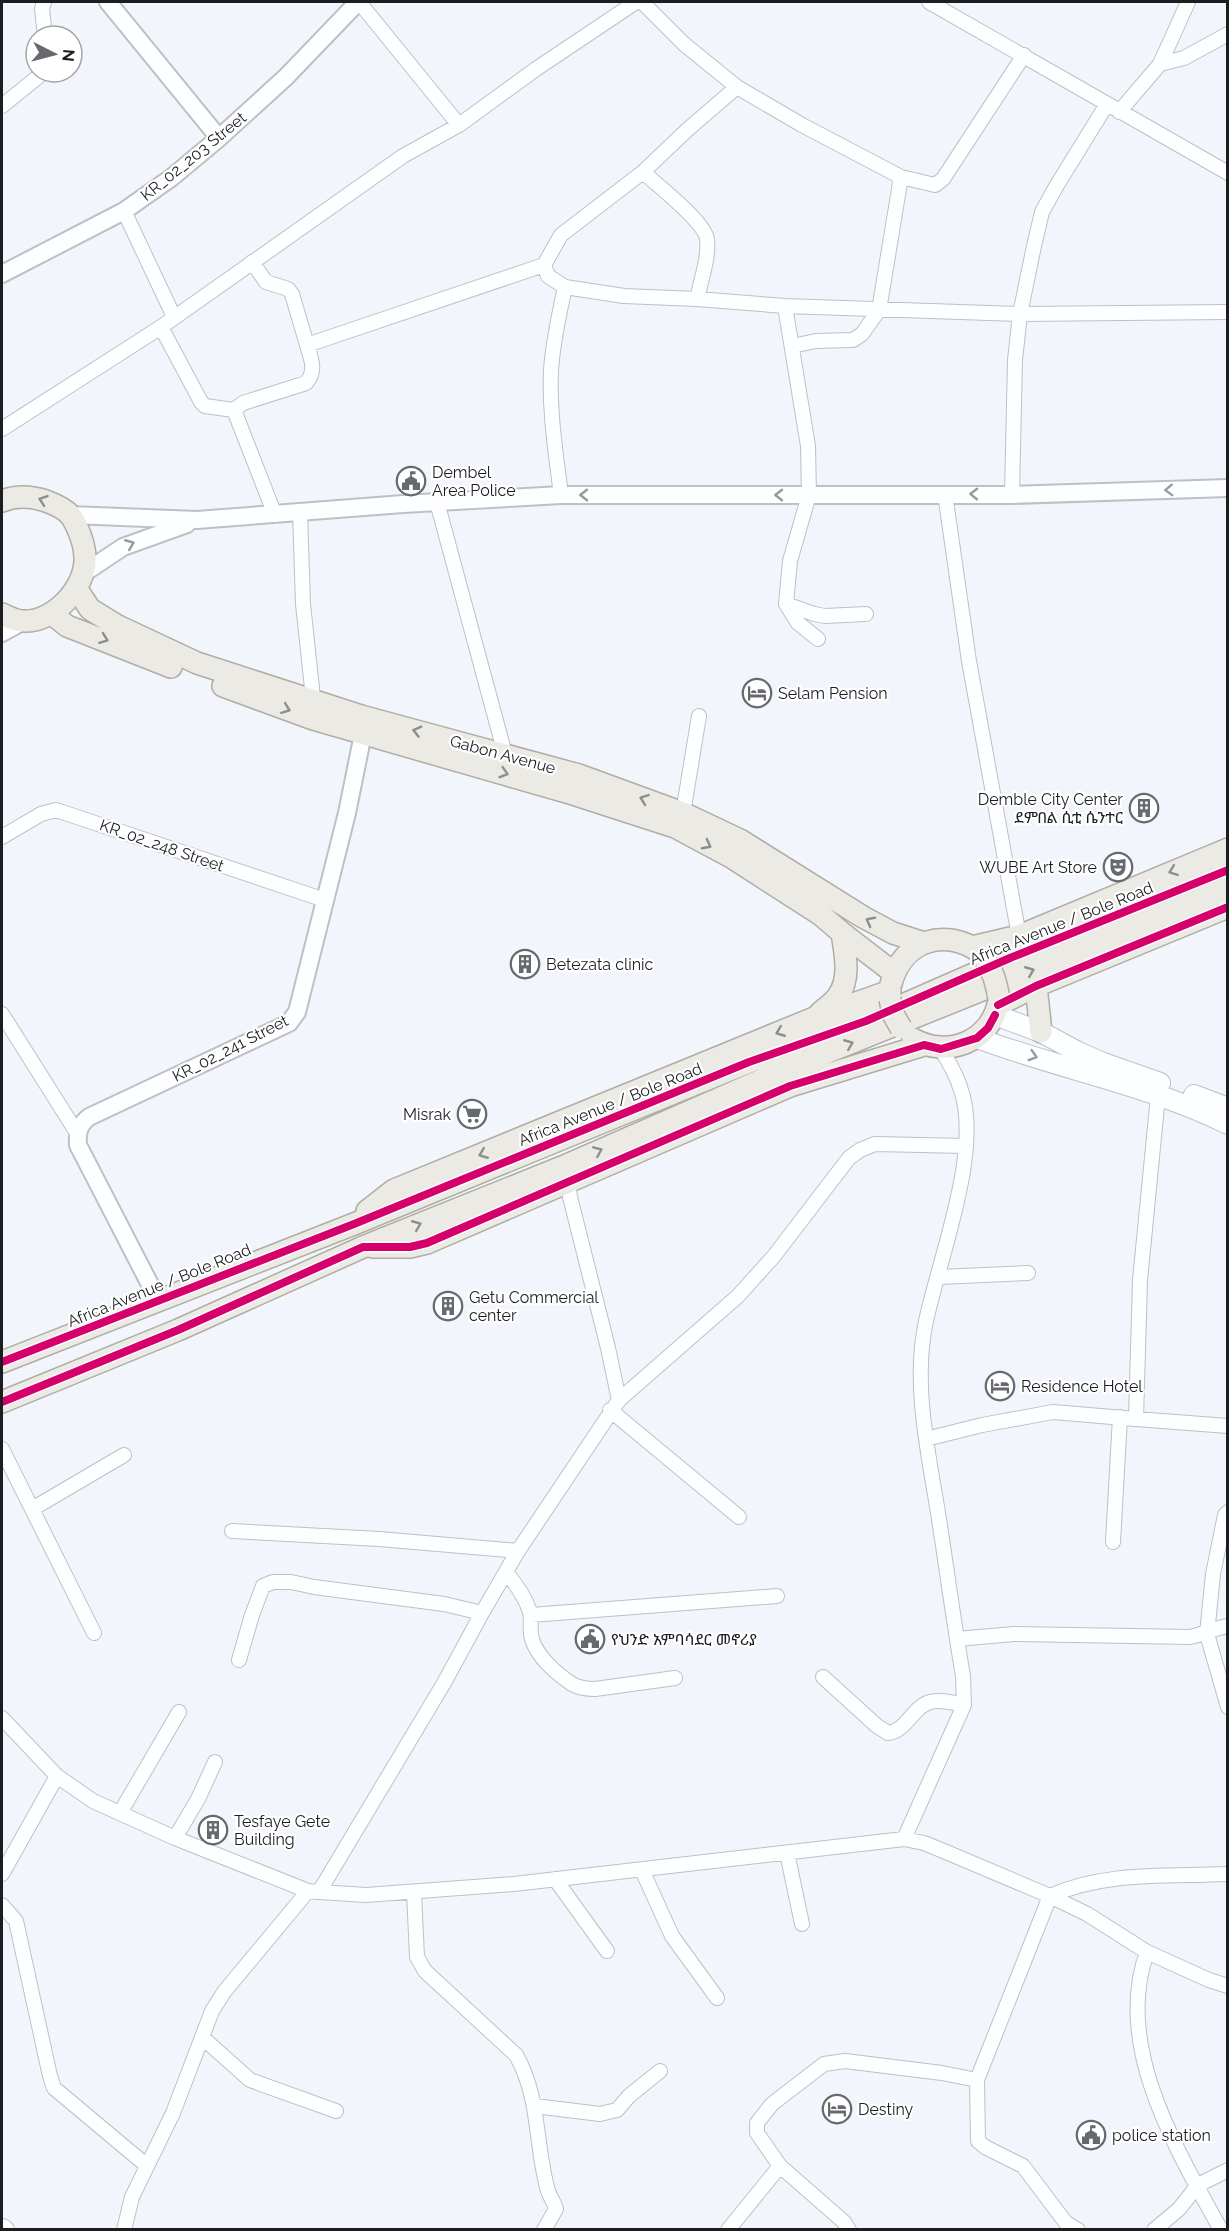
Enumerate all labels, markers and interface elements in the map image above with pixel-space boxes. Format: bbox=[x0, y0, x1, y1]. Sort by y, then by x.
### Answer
north arrow bbox=[24, 24, 84, 84]
text: N bbox=[58, 48, 79, 63]
street label: KR_02_203 Street bbox=[137, 108, 250, 205]
place label: Dembel Area Police bbox=[432, 463, 516, 500]
public building icon: Dembel Area Police bbox=[395, 465, 427, 497]
one-way arrow bbox=[1165, 484, 1174, 497]
one-way arrow bbox=[970, 488, 979, 501]
one-way arrow bbox=[580, 489, 589, 501]
one-way arrow bbox=[775, 489, 784, 501]
one-way arrow bbox=[38, 495, 49, 508]
one-way arrow bbox=[124, 539, 135, 551]
one-way arrow bbox=[98, 632, 108, 645]
hotel icon: Selam Pension bbox=[741, 677, 773, 709]
place label: Selam Pension bbox=[778, 684, 888, 703]
one-way arrow bbox=[280, 702, 291, 714]
one-way arrow bbox=[412, 726, 423, 738]
street label: Gabon Avenue bbox=[448, 731, 558, 778]
one-way arrow bbox=[498, 766, 509, 778]
place label: Demble City Center ደምበል ሲቲ ሴንተር bbox=[978, 790, 1123, 827]
building icon: Demble City Center ደምበል ሲቲ ሴንተር bbox=[1128, 792, 1160, 824]
one-way arrow bbox=[639, 794, 650, 806]
street label: KR_02_248 Street bbox=[97, 815, 227, 876]
one-way arrow bbox=[701, 838, 711, 849]
theatre icon: WUBE Art Store bbox=[1102, 851, 1134, 883]
place label: WUBE Art Store bbox=[979, 858, 1097, 877]
one-way arrow bbox=[1168, 863, 1179, 876]
street label: Africa Avenue / Bole Road bbox=[967, 878, 1156, 969]
one-way arrow bbox=[866, 917, 876, 928]
building icon: Betezata clinic bbox=[509, 948, 541, 980]
place label: Betezata clinic bbox=[546, 955, 654, 974]
one-way arrow bbox=[1023, 966, 1034, 978]
street label: KR_02_241 Street bbox=[169, 1011, 292, 1086]
one-way arrow bbox=[775, 1025, 786, 1037]
one-way arrow bbox=[842, 1039, 853, 1051]
one-way arrow bbox=[1027, 1049, 1038, 1061]
street label: Africa Avenue / Bole Road bbox=[516, 1059, 705, 1150]
supermarket icon: Misrak bbox=[456, 1098, 488, 1130]
place label: Misrak bbox=[403, 1105, 452, 1124]
one-way arrow bbox=[591, 1146, 602, 1158]
one-way arrow bbox=[478, 1147, 489, 1159]
one-way arrow bbox=[411, 1220, 422, 1232]
street label: Africa Avenue / Bole Road bbox=[65, 1240, 254, 1331]
place label: Getu Commercial center bbox=[469, 1288, 599, 1325]
building icon: Getu Commercial center bbox=[432, 1290, 464, 1322]
hotel icon: Residence Hotel bbox=[984, 1370, 1016, 1402]
place label: Residence Hotel bbox=[1021, 1377, 1143, 1396]
public building icon: የህንድ አምባሳደር መኖሪያ bbox=[574, 1623, 606, 1655]
place label: የህንድ አምባሳደር መኖሪያ bbox=[611, 1630, 757, 1649]
place label: Tesfaye Gete Building bbox=[234, 1812, 330, 1849]
building icon: Tesfaye Gete Building bbox=[197, 1814, 229, 1846]
hotel icon: Destiny bbox=[821, 2093, 853, 2125]
place label: Destiny bbox=[858, 2100, 914, 2119]
public building icon: police station bbox=[1075, 2119, 1107, 2151]
place label: police station bbox=[1112, 2126, 1211, 2145]

